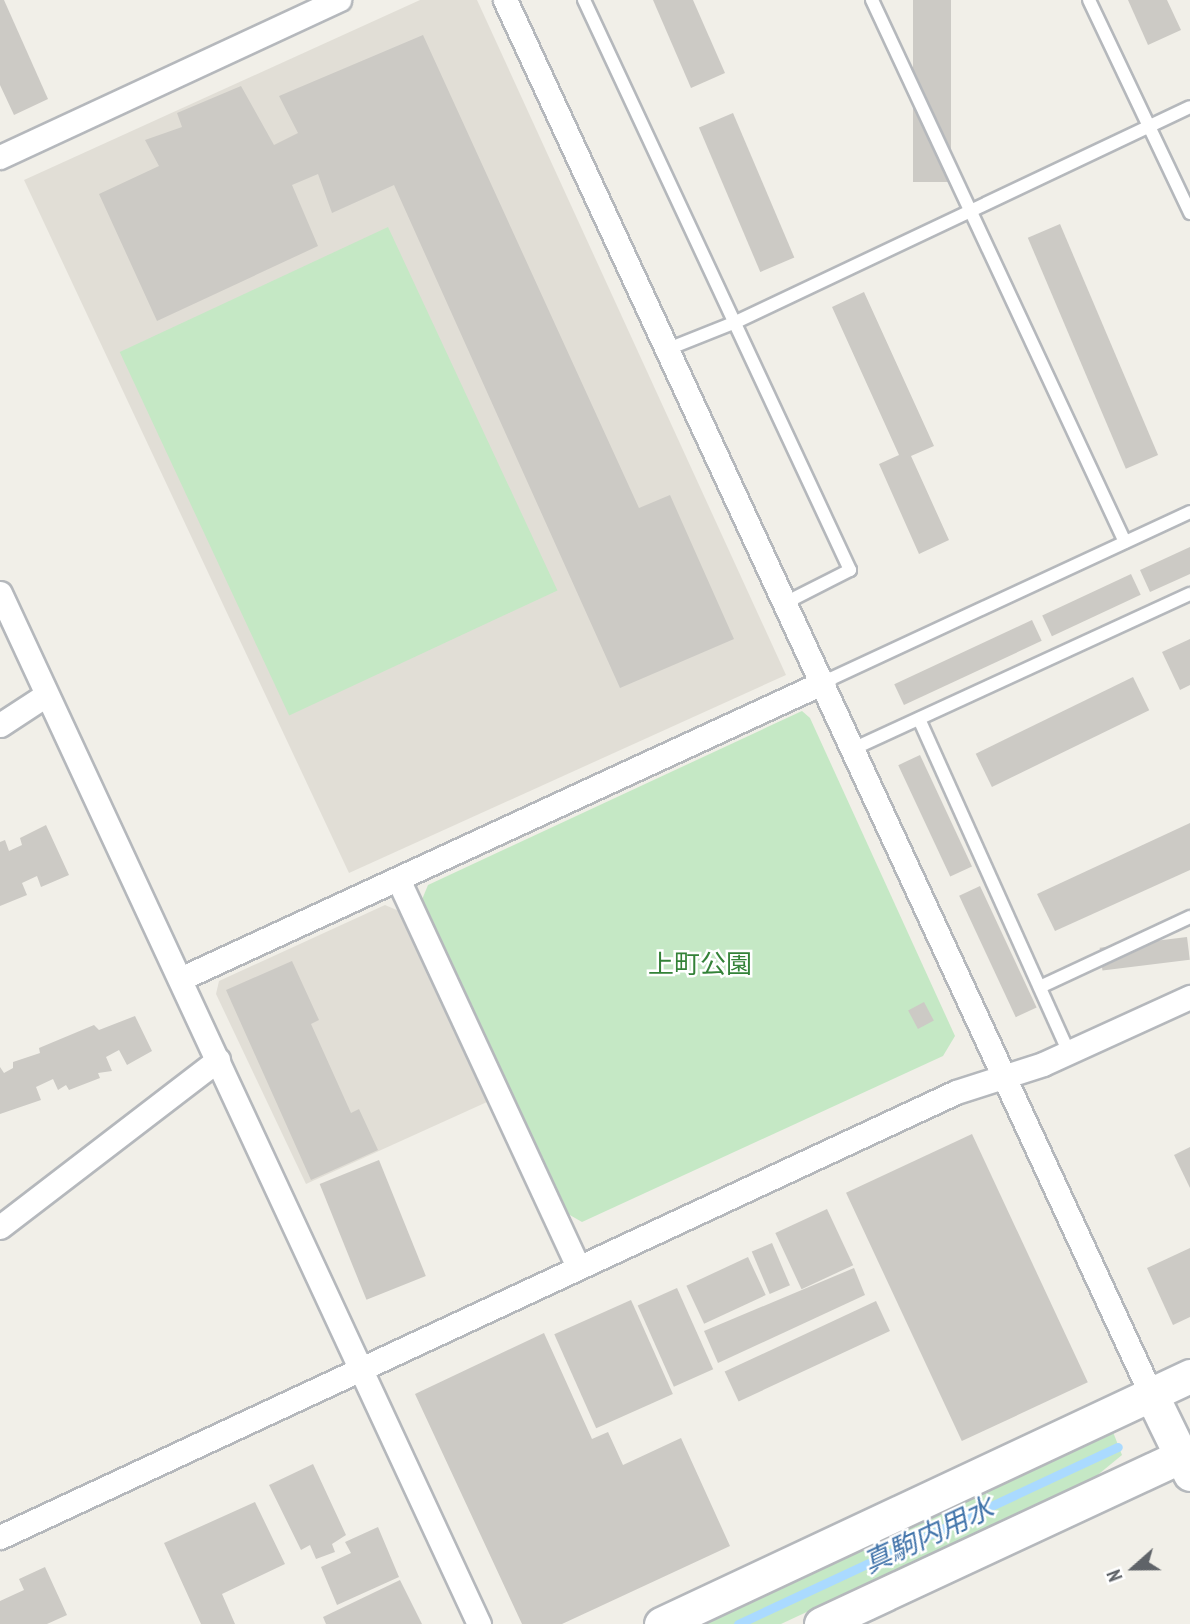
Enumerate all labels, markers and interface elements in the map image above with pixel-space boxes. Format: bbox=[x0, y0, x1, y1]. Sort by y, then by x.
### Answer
park label: 上町公園 bbox=[648, 948, 752, 980]
water label: 真駒内用水 bbox=[857, 1490, 999, 1580]
north arrow bbox=[1099, 1533, 1169, 1603]
text: N bbox=[1101, 1566, 1127, 1585]

